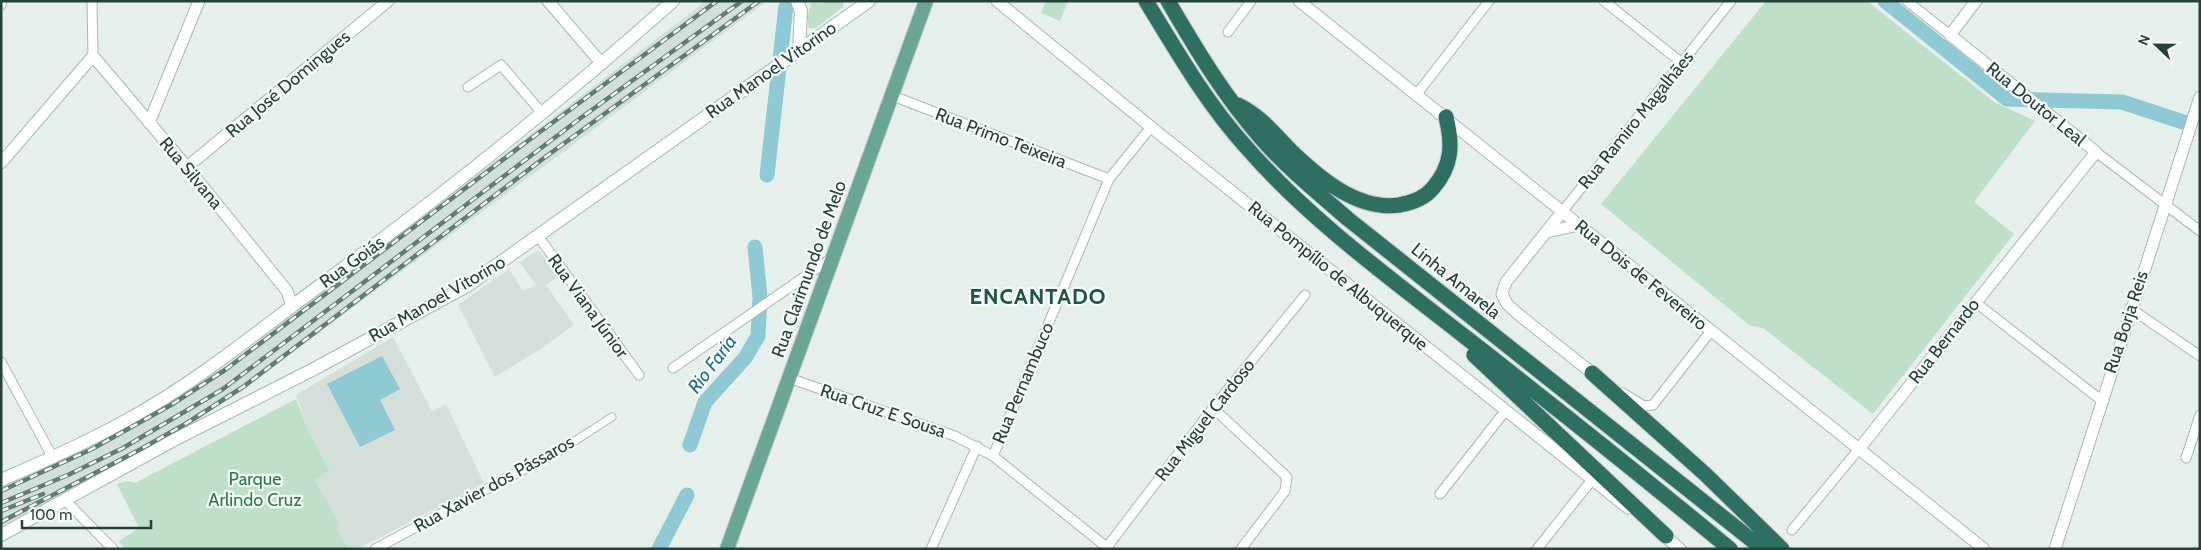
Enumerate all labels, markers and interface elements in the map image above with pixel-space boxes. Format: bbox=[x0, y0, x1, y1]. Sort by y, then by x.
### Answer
street label: Rua Manoel Vitorino bbox=[701, 17, 841, 123]
north arrow bbox=[2131, 20, 2181, 70]
street label: Rua José Domingues bbox=[221, 26, 355, 142]
text: N bbox=[2134, 32, 2154, 48]
street label: Rua Ramiro Magalhães bbox=[1574, 47, 1698, 193]
street label: Rua Doutor Leal bbox=[1982, 57, 2091, 151]
street label: Rua Primo Teixeira bbox=[932, 103, 1070, 173]
street label: Rua Silvana bbox=[155, 133, 228, 214]
street label: Rua Clarimundo de Melo bbox=[767, 178, 851, 360]
street label: Rua Pompílio de Albuquerque bbox=[1244, 197, 1432, 355]
street label: Rua Dois de Fevereiro bbox=[1570, 215, 1712, 335]
street label: Rua Goiás bbox=[315, 231, 389, 293]
street label: Linha Amarela bbox=[1407, 238, 1505, 324]
street label: Rua Viana Júnior bbox=[543, 250, 633, 362]
street label: Rua Manoel Vitorino bbox=[365, 251, 509, 347]
street label: Rua Borja Reis bbox=[2099, 268, 2153, 376]
district label: ENCANTADO bbox=[969, 283, 1107, 310]
street label: Rua Bernardo bbox=[1904, 294, 1984, 388]
street label: Rua Pernambuco bbox=[988, 319, 1058, 447]
water label: Rio Faria bbox=[683, 330, 741, 398]
street label: Rua Miguel Cardoso bbox=[1150, 354, 1260, 486]
street label: Rua Cruz E Sousa bbox=[817, 379, 949, 443]
street label: Rua Xavier dos Pássaros bbox=[410, 431, 578, 537]
park label: Parque Arlindo Cruz bbox=[208, 468, 302, 511]
scale bar bbox=[22, 498, 151, 530]
text: 100 m bbox=[30, 506, 72, 524]

